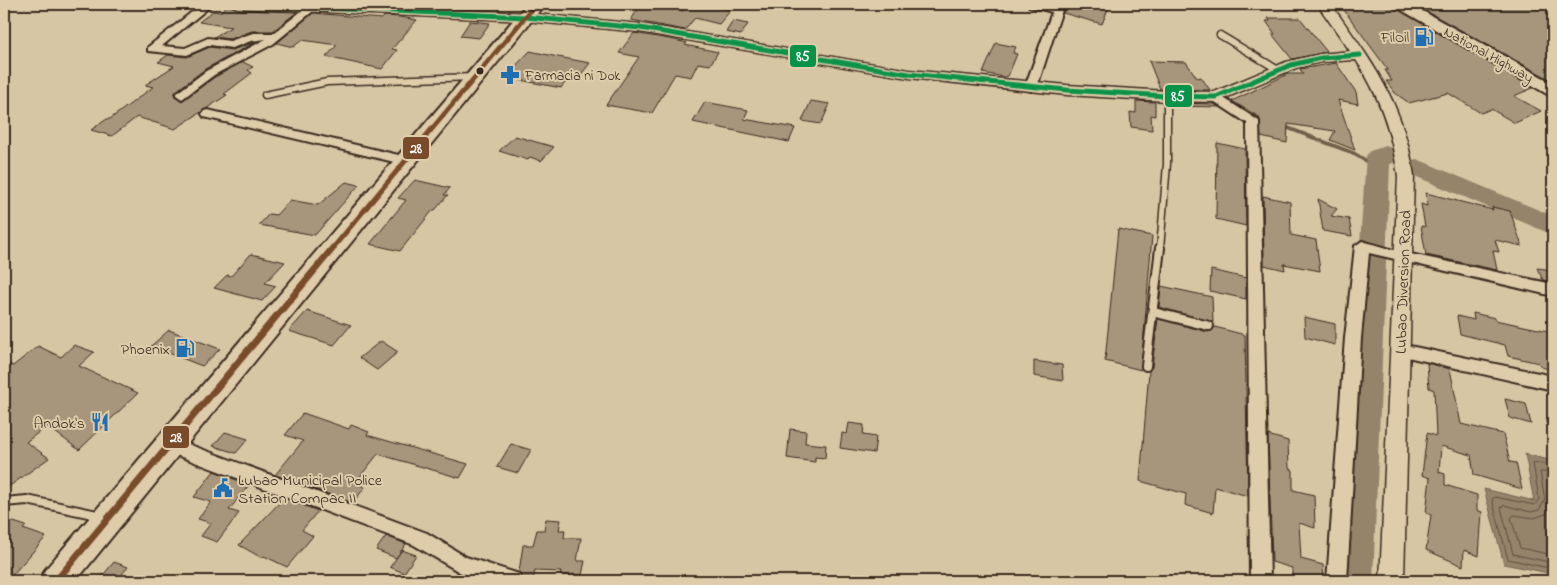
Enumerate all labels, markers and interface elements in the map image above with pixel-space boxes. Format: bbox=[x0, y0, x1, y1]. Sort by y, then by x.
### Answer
street label: National Highway bbox=[1439, 22, 1537, 90]
fuel station icon: FilOil bbox=[1413, 26, 1435, 48]
place label: FilOil bbox=[1380, 28, 1409, 49]
line badge: 85 bbox=[789, 44, 817, 68]
text: 85 bbox=[795, 47, 810, 68]
pharmacy icon: Farmacia ni Dok bbox=[499, 64, 521, 86]
unlabelled marker bbox=[475, 66, 485, 76]
place label: Farmacia ni Dok bbox=[524, 66, 621, 87]
line badge: 85 bbox=[1164, 84, 1193, 108]
text: 85 bbox=[1170, 87, 1185, 108]
line badge: 28 bbox=[402, 136, 430, 160]
text: 28 bbox=[409, 139, 423, 160]
street label: Lubao Diversion Road bbox=[1389, 210, 1419, 354]
fuel station icon: Phoenix bbox=[174, 337, 196, 359]
place label: Phoenix bbox=[121, 338, 170, 362]
restaurant icon: Andok's bbox=[89, 411, 111, 433]
place label: Andok's bbox=[34, 412, 85, 436]
line badge: 28 bbox=[162, 425, 190, 449]
text: 28 bbox=[169, 428, 183, 449]
place label: Lubao Municipal Police Station Compac II bbox=[238, 469, 383, 511]
public building icon: Lubao Municipal Police Station Compac II bbox=[212, 477, 234, 499]

